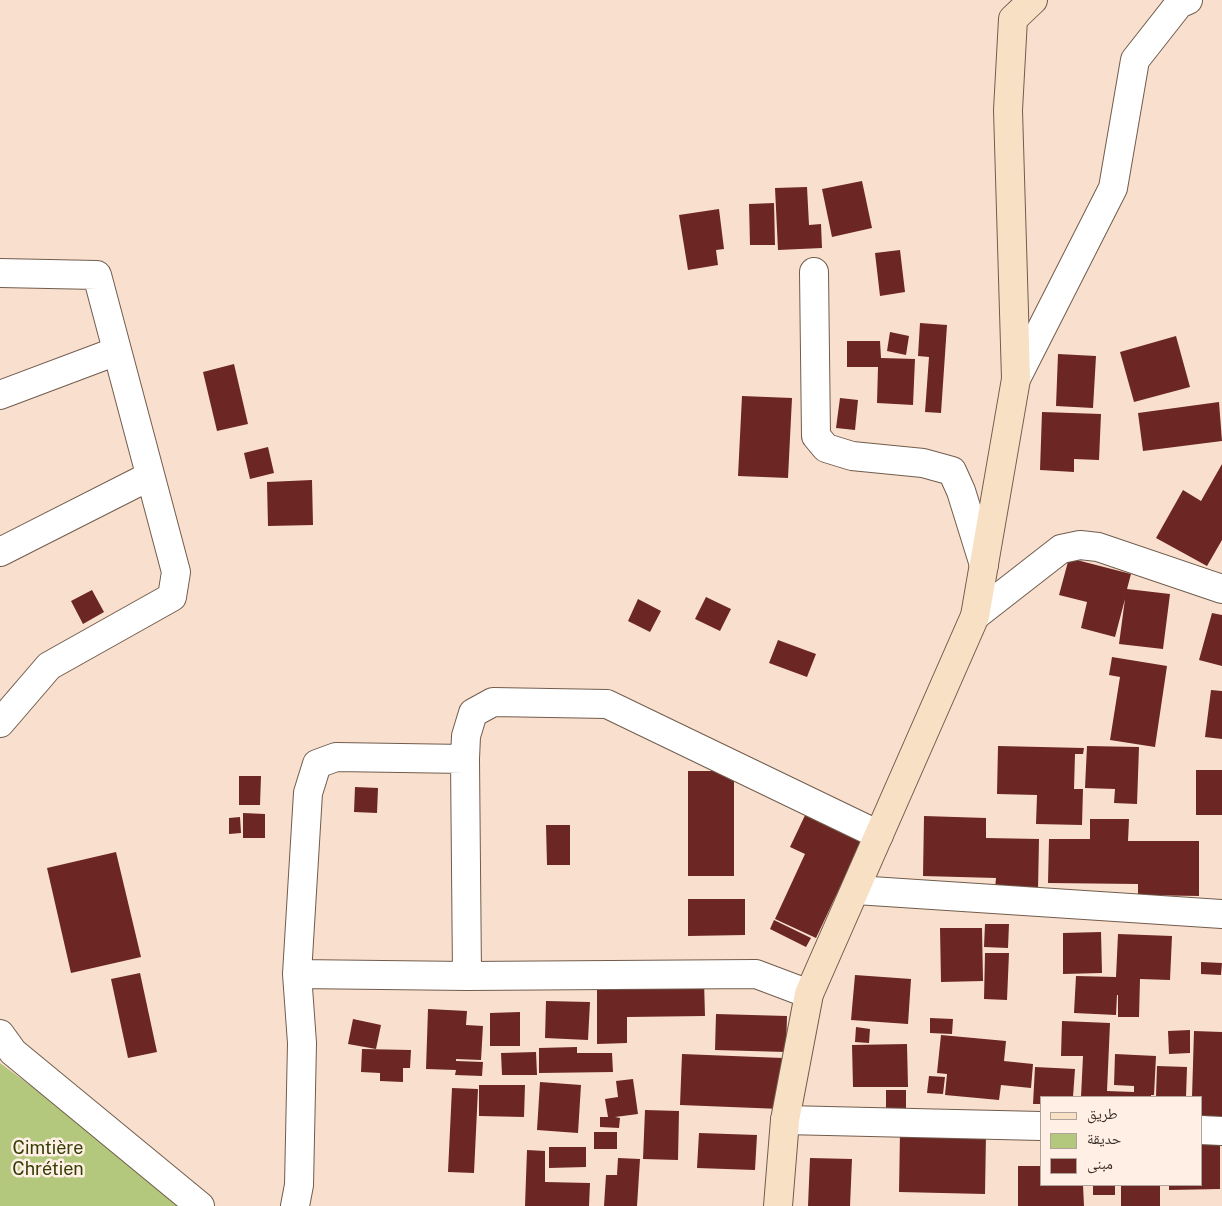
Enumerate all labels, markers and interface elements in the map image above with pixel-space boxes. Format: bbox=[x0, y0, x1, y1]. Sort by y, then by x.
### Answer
legend bbox=[1040, 1096, 1202, 1186]
text: طريق bbox=[1087, 1105, 1118, 1122]
text: حديقة bbox=[1087, 1130, 1121, 1147]
park label: Cimtière Chrétien bbox=[12, 1137, 84, 1180]
text: مبنى bbox=[1087, 1155, 1113, 1172]

